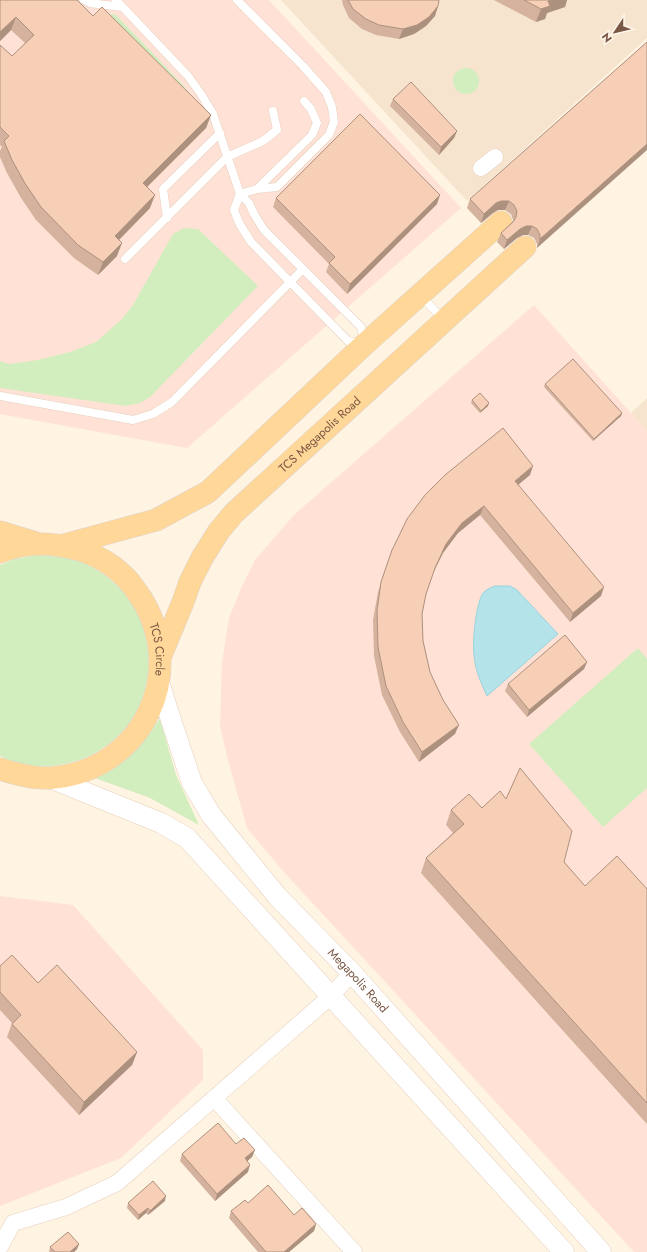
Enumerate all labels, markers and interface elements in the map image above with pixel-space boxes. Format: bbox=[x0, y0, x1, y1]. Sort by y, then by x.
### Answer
north arrow bbox=[595, 12, 635, 52]
text: N bbox=[598, 30, 616, 46]
street label: TCS Megapolis Road bbox=[275, 392, 365, 477]
street label: TCS Circle bbox=[145, 621, 169, 677]
street label: Megapolis Road bbox=[324, 944, 392, 1017]

